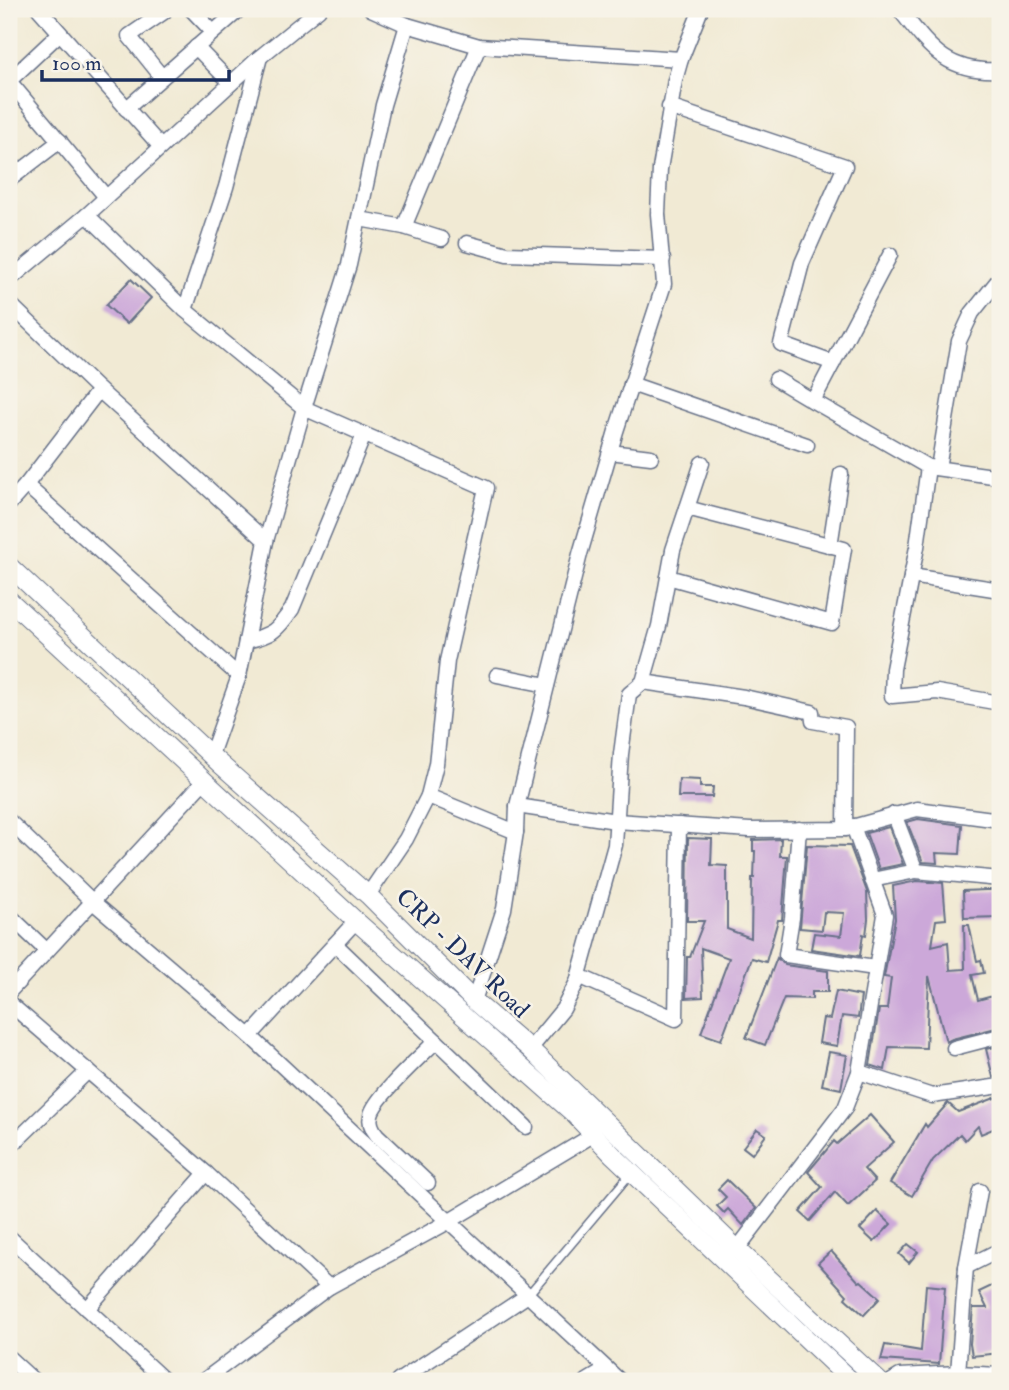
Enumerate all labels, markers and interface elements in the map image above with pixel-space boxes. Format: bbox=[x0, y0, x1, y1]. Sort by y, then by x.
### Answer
scale bar bbox=[42, 38, 229, 82]
text: 100 m bbox=[52, 50, 102, 77]
street label: CRP - DAV Road bbox=[389, 882, 536, 1025]

